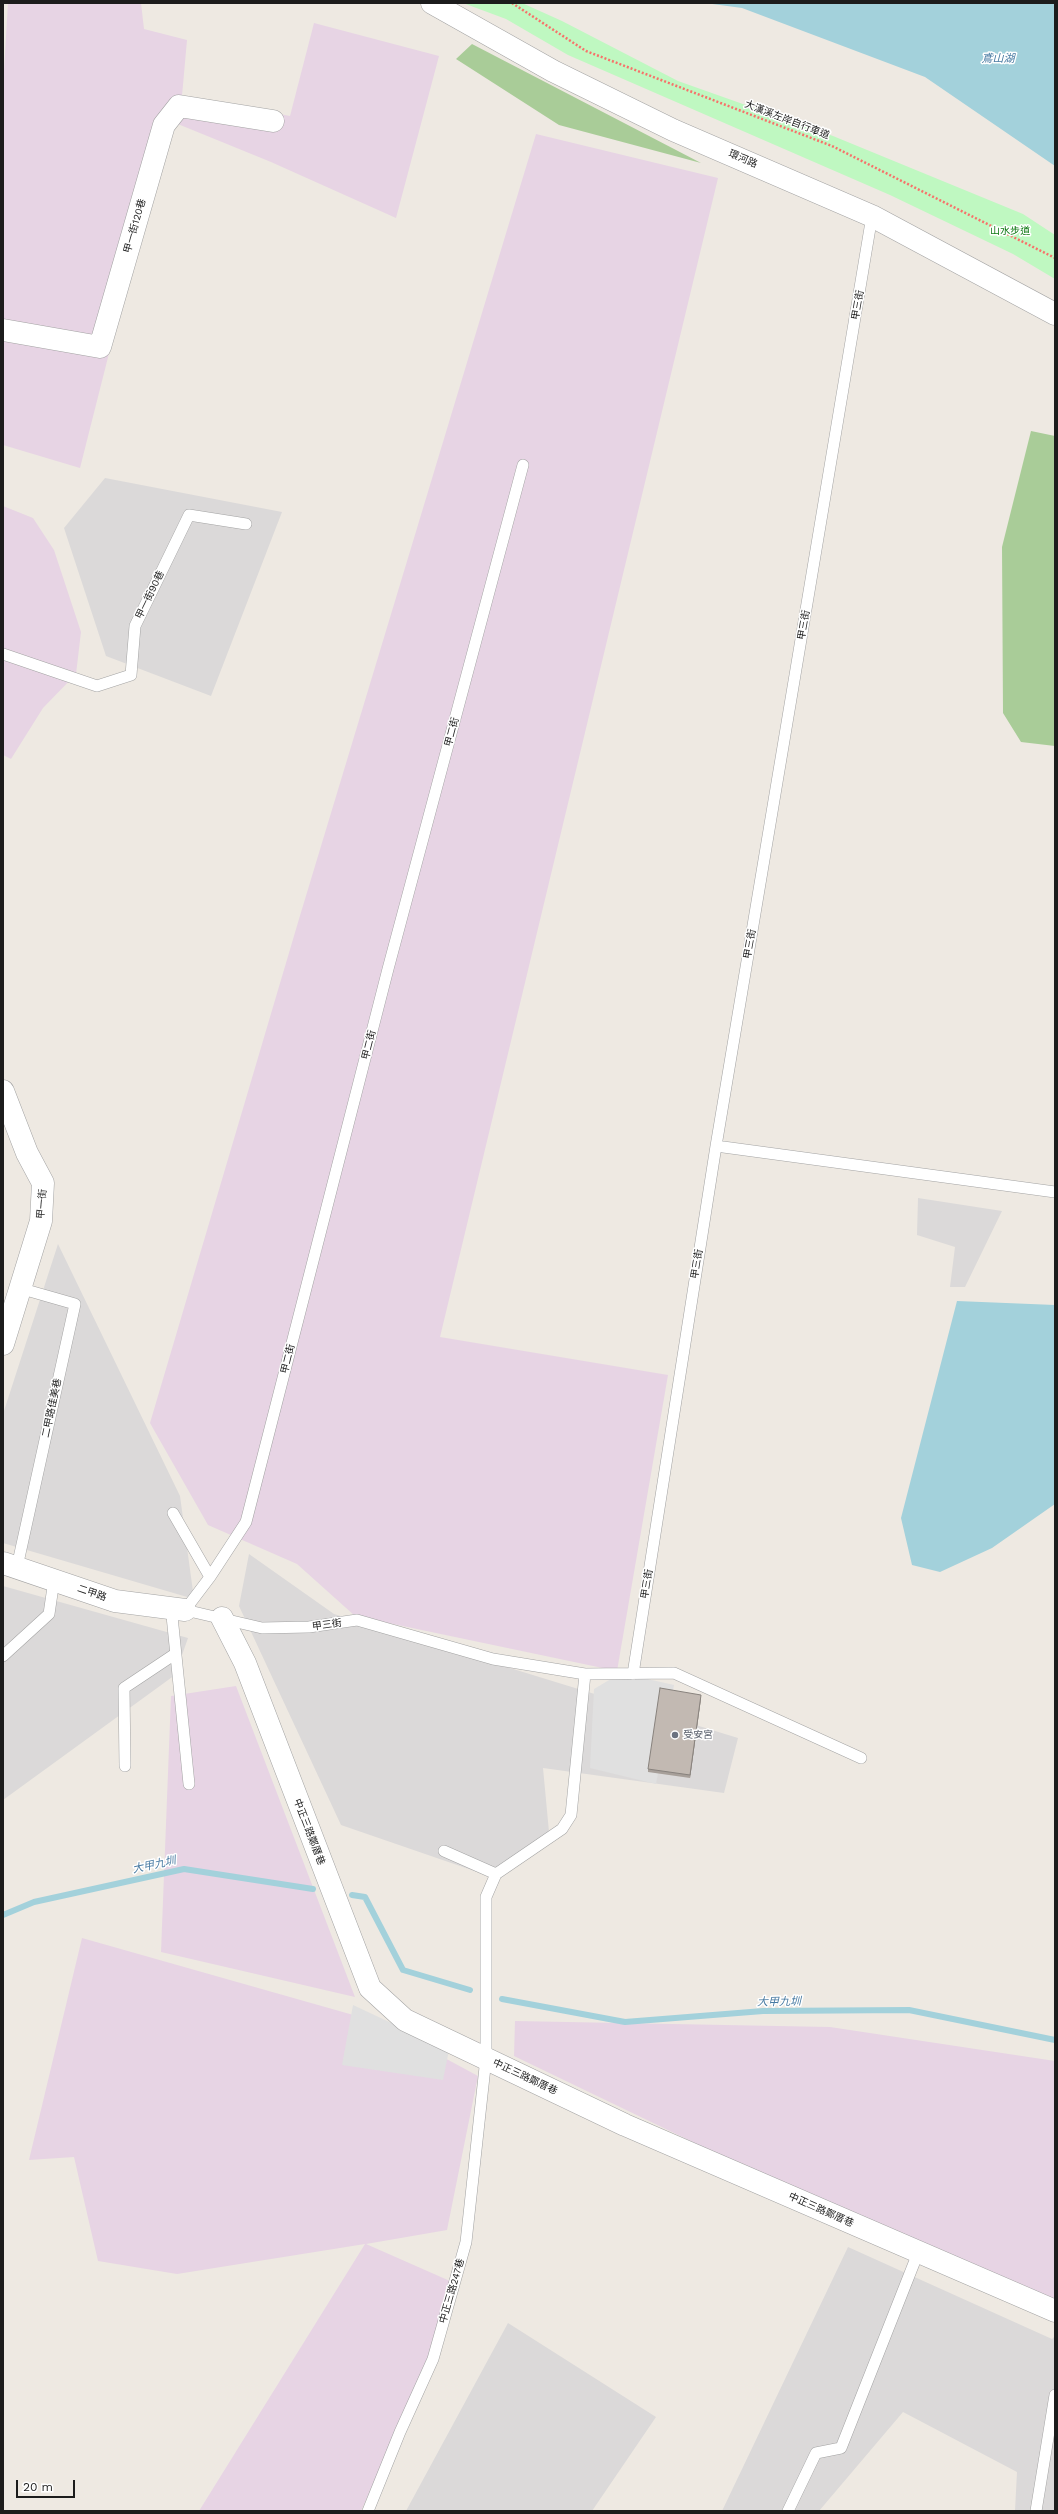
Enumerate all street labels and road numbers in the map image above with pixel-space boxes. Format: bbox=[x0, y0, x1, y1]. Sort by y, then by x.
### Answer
street label: 大漢溪左岸自行車道 bbox=[743, 98, 831, 142]
street label: 環河路 bbox=[727, 148, 759, 170]
street label: 甲一街120巷 bbox=[122, 197, 148, 255]
street label: 甲三街 bbox=[849, 289, 867, 321]
street label: 甲一街90巷 bbox=[133, 569, 167, 621]
street label: 甲三街 bbox=[795, 609, 813, 641]
street label: 甲二街 bbox=[442, 716, 462, 748]
street label: 甲三街 bbox=[741, 928, 759, 960]
street label: 甲二街 bbox=[360, 1029, 378, 1061]
street label: 甲一街 bbox=[35, 1189, 49, 1219]
street label: 甲三街 bbox=[689, 1248, 705, 1280]
street label: 甲二街 bbox=[279, 1343, 297, 1375]
street label: 二甲路佳美巷 bbox=[40, 1377, 64, 1439]
street label: 甲三街 bbox=[639, 1568, 655, 1600]
street label: 二甲路 bbox=[76, 1582, 108, 1604]
street label: 甲三街 bbox=[311, 1617, 343, 1633]
street label: 中正三路鄭厝巷 bbox=[291, 1797, 327, 1867]
street label: 中正三路鄭厝巷 bbox=[491, 2057, 559, 2097]
street label: 中正三路鄭厝巷 bbox=[787, 2190, 855, 2230]
street label: 中正三路247巷 bbox=[437, 2257, 467, 2325]

